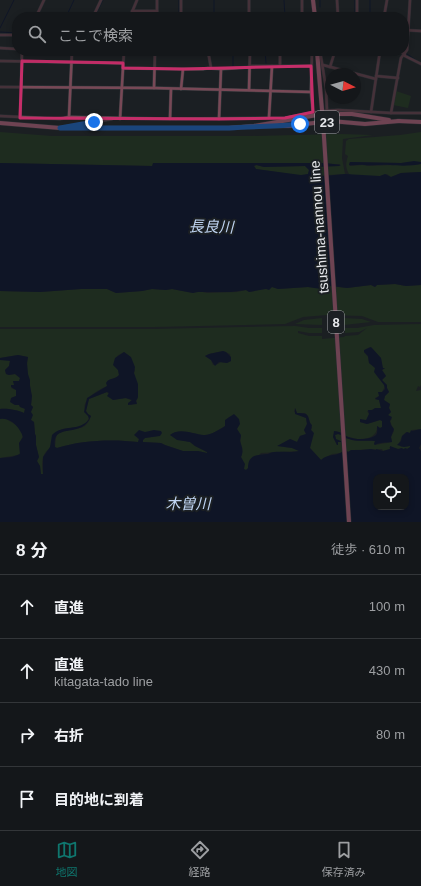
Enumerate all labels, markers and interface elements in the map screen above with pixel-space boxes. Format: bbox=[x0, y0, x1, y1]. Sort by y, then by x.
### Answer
search box bbox=[12, 12, 409, 56]
icon: search bbox=[26, 23, 48, 45]
text: ここで検索 bbox=[58, 27, 133, 44]
north arrow bbox=[325, 68, 361, 104]
road number: 23 bbox=[315, 111, 339, 133]
route end bbox=[85, 113, 103, 131]
route start bbox=[291, 115, 309, 133]
street label: tsushima-nannou line bbox=[306, 160, 332, 294]
water label: 長良川 bbox=[188, 218, 236, 235]
road number: 8 bbox=[328, 311, 344, 333]
map controls bbox=[373, 474, 409, 510]
button: locate bbox=[373, 474, 409, 510]
water label: 木曽川 bbox=[165, 495, 212, 512]
text: 8 分 bbox=[16, 541, 47, 560]
text: 徒歩 · 610 m bbox=[331, 542, 405, 557]
icon: ahead bbox=[16, 596, 38, 618]
text: 直進 bbox=[54, 599, 84, 616]
text: 100 m bbox=[369, 599, 405, 614]
text: 直進 bbox=[54, 656, 84, 673]
icon: ahead bbox=[16, 660, 38, 682]
text: 430 m bbox=[369, 663, 405, 678]
text: kitagata-tado line bbox=[54, 674, 153, 689]
icon: right bbox=[16, 724, 38, 746]
text: 右折 bbox=[54, 727, 84, 744]
text: 80 m bbox=[376, 727, 405, 742]
icon: arrive bbox=[16, 788, 38, 810]
text: 目的地に到着 bbox=[54, 791, 144, 808]
tab: 地図 bbox=[56, 839, 78, 879]
tab: 経路 bbox=[189, 839, 211, 879]
tab: 保存済み bbox=[322, 839, 366, 879]

